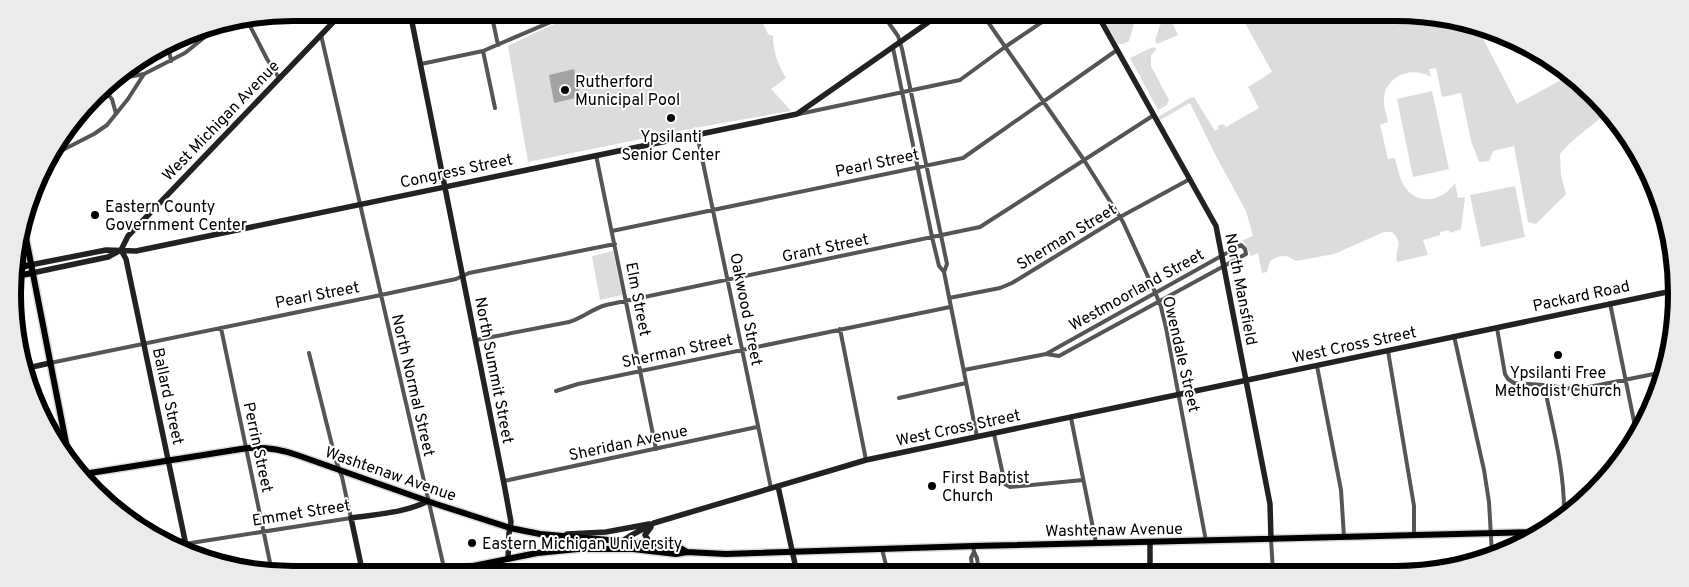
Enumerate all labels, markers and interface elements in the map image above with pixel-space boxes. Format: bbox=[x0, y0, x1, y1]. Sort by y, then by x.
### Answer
street label: West Michigan Avenue bbox=[159, 57, 284, 186]
place label: Rutherford Municipal Pool bbox=[575, 73, 680, 111]
marker: Rutherford Municipal Pool bbox=[559, 84, 571, 96]
marker: Ypsilanti Senior Center bbox=[665, 112, 677, 124]
place label: Ypsilanti Senior Center bbox=[622, 128, 720, 166]
street label: Pearl Street bbox=[834, 145, 921, 183]
street label: Congress Street bbox=[398, 150, 515, 194]
place label: Eastern County Government Center bbox=[105, 198, 247, 236]
street label: Sherman Street bbox=[1014, 200, 1121, 275]
marker: Eastern County Government Center bbox=[89, 209, 101, 221]
street label: Grant Street bbox=[780, 230, 871, 268]
street label: North Mansfield bbox=[1219, 232, 1261, 347]
street label: Westmoorland Street bbox=[1066, 245, 1208, 336]
street label: Oakwood Street bbox=[724, 251, 766, 367]
street label: Elm Street bbox=[620, 261, 654, 338]
street label: Packard Road bbox=[1531, 277, 1632, 317]
street label: Pearl Street bbox=[274, 278, 361, 314]
street label: Owendale Street bbox=[1157, 294, 1203, 415]
street label: North Summit Street bbox=[469, 295, 517, 445]
street label: North Normal Street bbox=[386, 312, 438, 459]
street label: West Cross Street bbox=[1290, 323, 1418, 369]
street label: Sherman Street bbox=[620, 330, 735, 373]
street label: Ballard Street bbox=[147, 346, 187, 447]
marker: Ypsilanti Free Methodist Church bbox=[1552, 349, 1564, 361]
place label: Ypsilanti Free Methodist Church bbox=[1494, 364, 1622, 402]
street label: Perrin Street bbox=[238, 400, 276, 495]
street label: West Cross Street bbox=[894, 406, 1022, 452]
street label: Sheridan Avenue bbox=[567, 422, 690, 466]
street label: Washtenaw Avenue bbox=[322, 443, 459, 507]
place label: First Baptist Church bbox=[942, 469, 1030, 507]
marker: First Baptist Church bbox=[926, 480, 938, 492]
street label: Emmet Street bbox=[251, 496, 352, 532]
street label: Washtenaw Avenue bbox=[1045, 520, 1183, 542]
place label: Eastern Michigan University bbox=[482, 535, 682, 555]
marker: Eastern Michigan University bbox=[466, 537, 478, 549]

